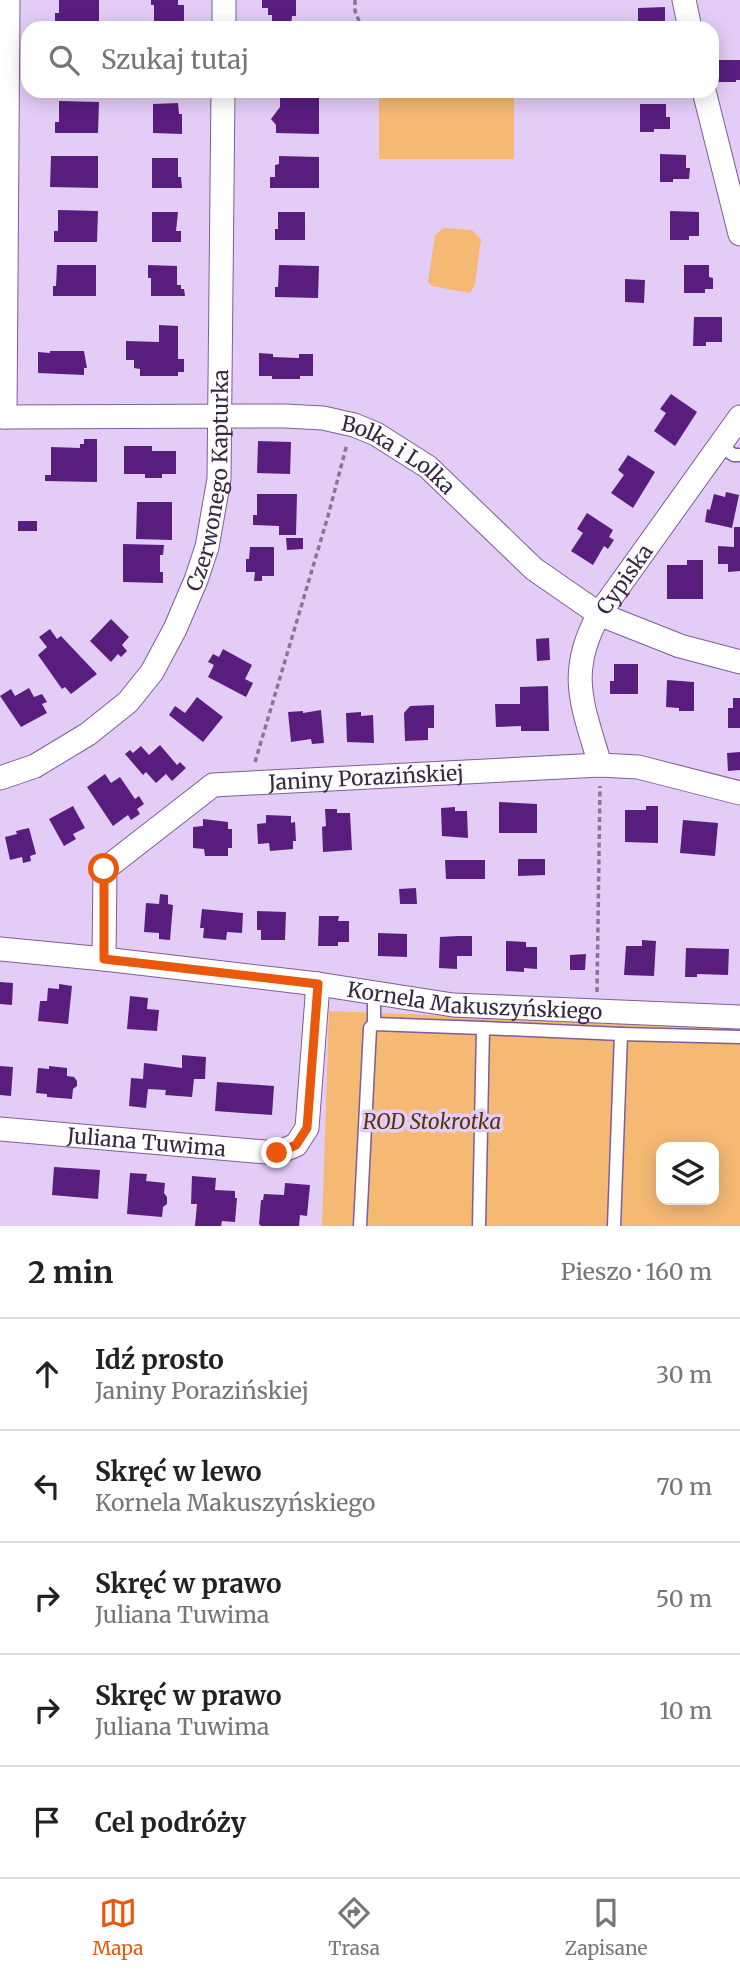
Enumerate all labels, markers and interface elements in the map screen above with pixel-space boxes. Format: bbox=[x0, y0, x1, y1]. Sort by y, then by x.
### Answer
search box bbox=[21, 21, 719, 98]
icon: search bbox=[45, 41, 83, 79]
text: Szukaj tutaj bbox=[101, 43, 249, 76]
street label: Czerwonego Kapturka bbox=[179, 369, 234, 595]
street label: Bolka i Lolka bbox=[339, 409, 461, 500]
street label: Cypiska bbox=[590, 539, 658, 619]
street label: Janiny Porazińskiej bbox=[267, 759, 464, 796]
route start bbox=[88, 853, 119, 884]
street label: Kornela Makuszyńskiego bbox=[346, 975, 603, 1025]
park label: ROD Stokrotka bbox=[363, 1108, 501, 1135]
street label: Juliana Tuwima bbox=[65, 1121, 227, 1162]
route end bbox=[261, 1137, 292, 1168]
map controls bbox=[656, 1142, 719, 1205]
button: layers bbox=[656, 1142, 719, 1205]
text: 2 min bbox=[28, 1253, 113, 1291]
text: Pieszo · 160 m bbox=[561, 1257, 712, 1286]
text: Idź prosto bbox=[95, 1343, 224, 1376]
icon: ahead bbox=[28, 1355, 66, 1393]
text: 30 m bbox=[656, 1360, 712, 1389]
text: Janiny Porazińskiej bbox=[95, 1376, 309, 1405]
text: Skręć w lewo bbox=[95, 1455, 262, 1488]
icon: left bbox=[28, 1467, 66, 1505]
text: 70 m bbox=[656, 1472, 712, 1501]
text: Kornela Makuszyńskiego bbox=[95, 1488, 375, 1517]
text: Skręć w prawo bbox=[95, 1567, 282, 1600]
icon: right bbox=[28, 1579, 66, 1617]
text: 50 m bbox=[656, 1584, 712, 1613]
text: Juliana Tuwima bbox=[95, 1600, 269, 1629]
text: Skręć w prawo bbox=[95, 1679, 282, 1712]
icon: right bbox=[28, 1691, 66, 1729]
text: 10 m bbox=[659, 1696, 712, 1725]
text: Juliana Tuwima bbox=[95, 1712, 269, 1741]
icon: arrive bbox=[28, 1803, 66, 1841]
text: Cel podróży bbox=[95, 1806, 246, 1839]
tab: Mapa bbox=[92, 1894, 143, 1960]
tab: Trasa bbox=[328, 1894, 380, 1960]
tab: Zapisane bbox=[565, 1894, 648, 1960]

